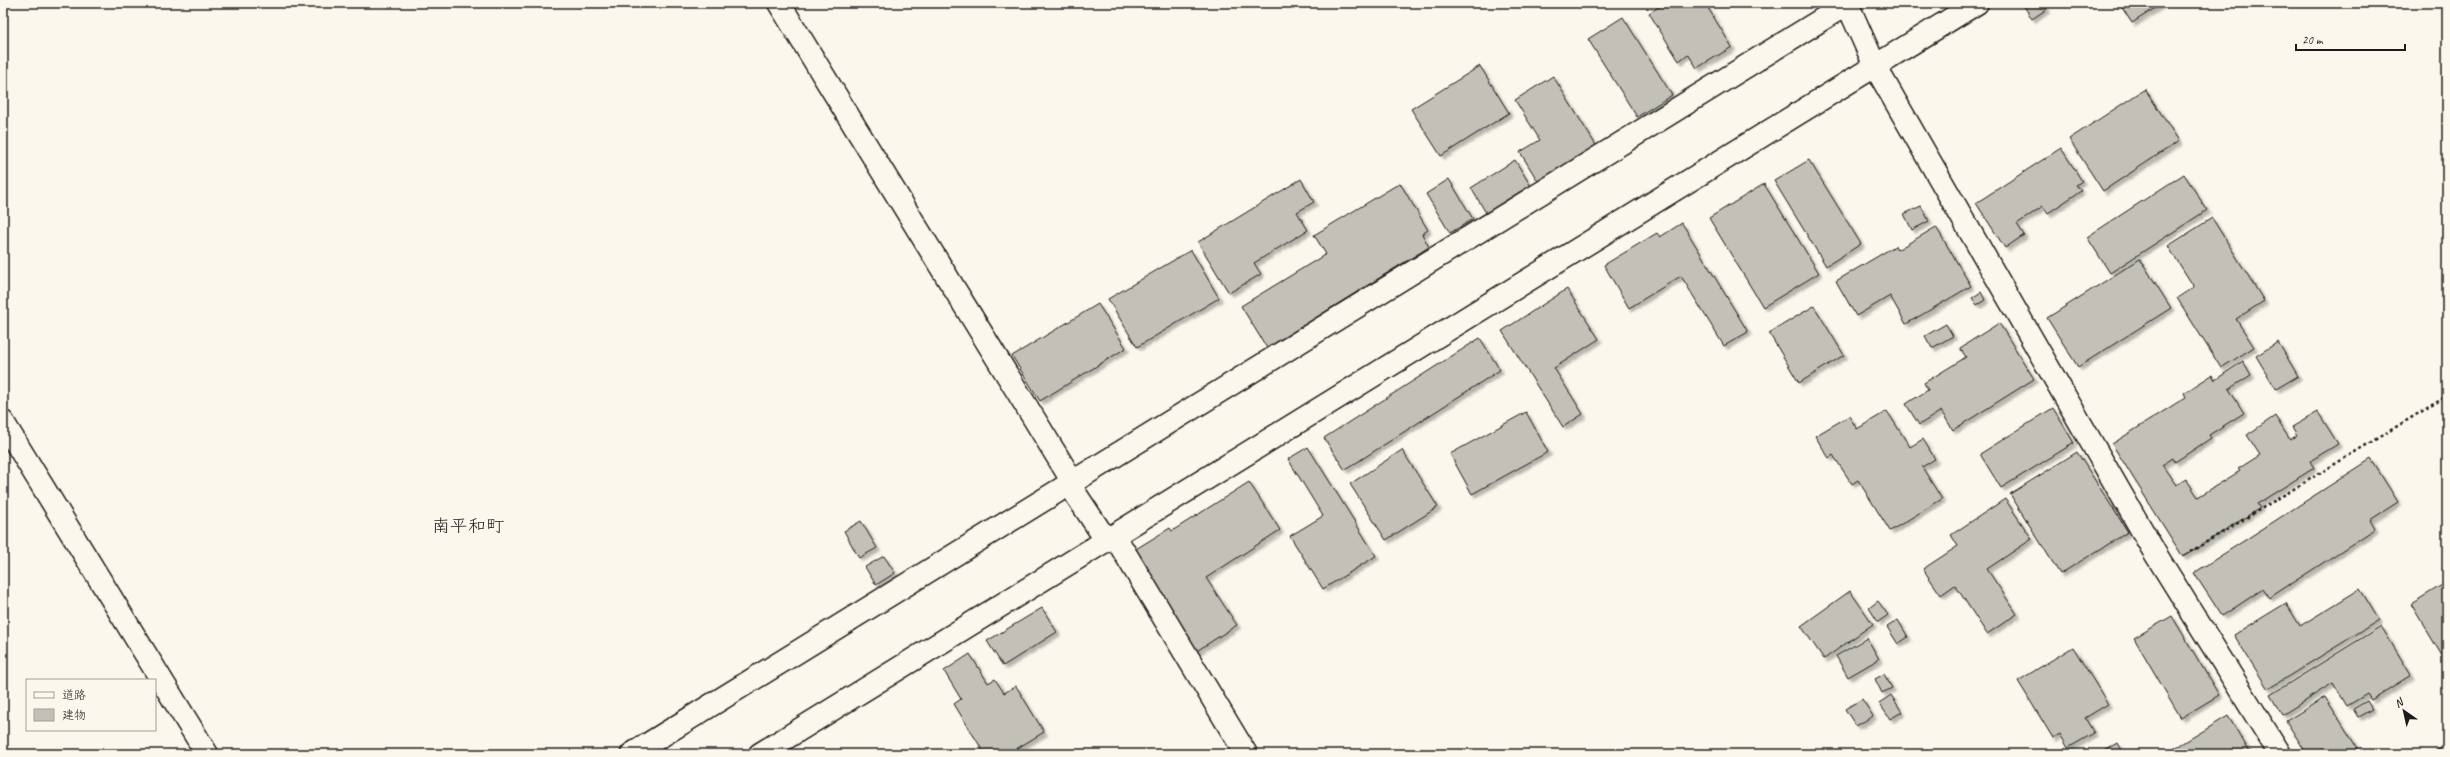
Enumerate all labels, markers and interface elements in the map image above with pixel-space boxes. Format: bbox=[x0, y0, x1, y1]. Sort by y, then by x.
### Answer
scale bar bbox=[2296, 26, 2405, 52]
text: 20 m bbox=[2302, 32, 2324, 48]
district label: 南平和町 bbox=[432, 515, 504, 537]
legend bbox=[26, 679, 156, 731]
text: 道路 bbox=[62, 687, 86, 703]
north arrow bbox=[2384, 691, 2424, 731]
text: N bbox=[2392, 694, 2407, 710]
text: 建物 bbox=[62, 707, 86, 723]

